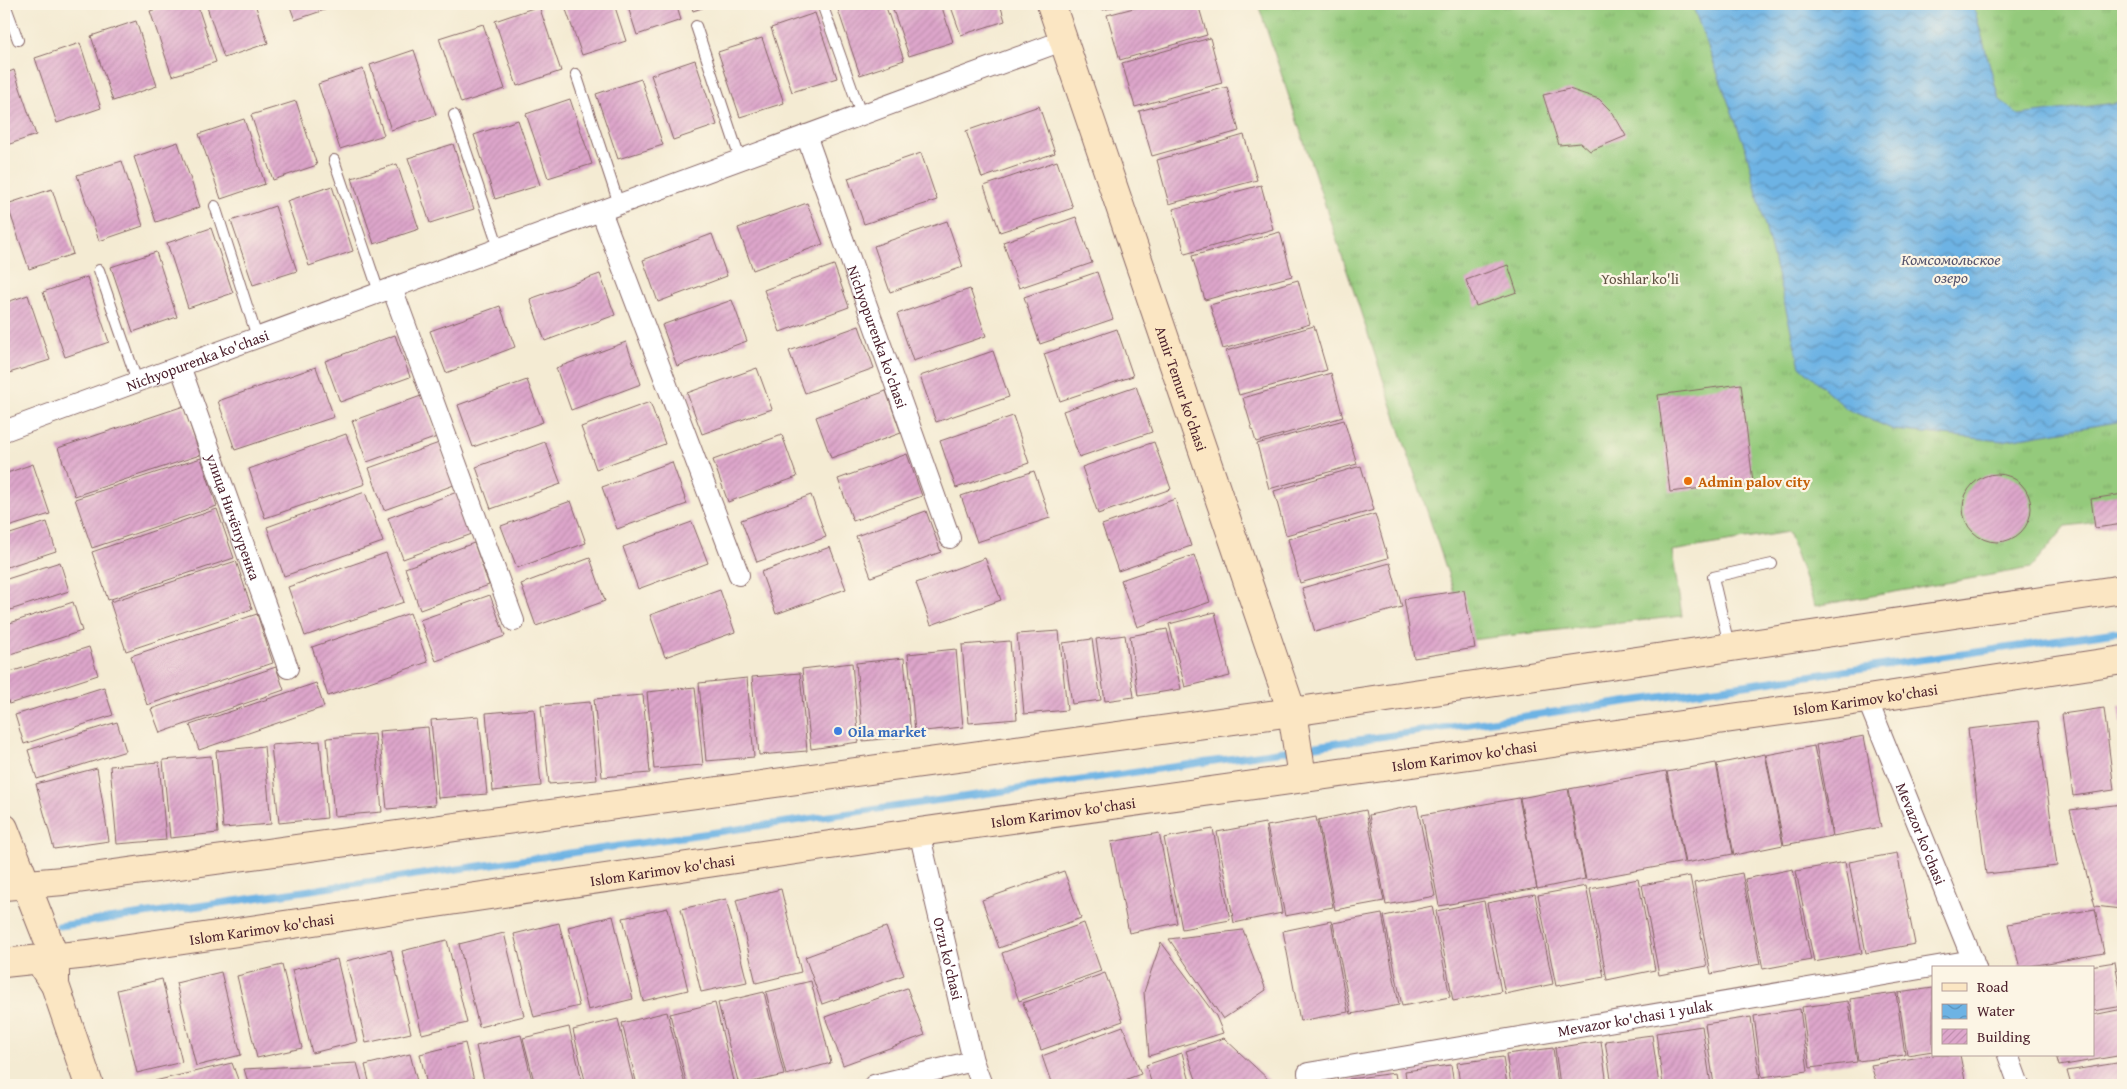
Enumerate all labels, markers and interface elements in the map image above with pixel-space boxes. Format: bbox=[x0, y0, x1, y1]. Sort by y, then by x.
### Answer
water label: Комсомольское озеро bbox=[1901, 247, 2001, 289]
street label: Nichyopurenka ko'chasi bbox=[843, 262, 913, 411]
park label: Yoshlar ko'li bbox=[1601, 268, 1679, 289]
street label: Amir Temur ko'chasi bbox=[1151, 323, 1213, 454]
street label: Nichyopurenka ko'chasi bbox=[123, 324, 272, 396]
street label: улица Ничёпуренка bbox=[201, 450, 266, 583]
place label: Admin palov city bbox=[1698, 471, 1811, 492]
marker: Admin palov city bbox=[1682, 475, 1694, 487]
street label: Islom Karimov ko'chasi bbox=[1792, 678, 1939, 720]
place label: Oila market bbox=[848, 721, 927, 742]
marker: Oila market bbox=[832, 725, 844, 737]
street label: Islom Karimov ko'chasi bbox=[1391, 735, 1538, 776]
street label: Mevazor ko'chasi bbox=[1891, 779, 1952, 888]
street label: Islom Karimov ko'chasi bbox=[990, 791, 1137, 832]
street label: Islom Karimov ko'chasi bbox=[589, 849, 736, 891]
street label: Islom Karimov ko'chasi bbox=[188, 908, 335, 949]
street label: Orzu ko'chasi bbox=[929, 915, 969, 1002]
legend bbox=[1932, 966, 2094, 1056]
text: Road bbox=[1977, 976, 2008, 997]
street label: Mevazor ko'chasi 1 yulak bbox=[1556, 994, 1715, 1041]
text: Water bbox=[1977, 1000, 2015, 1021]
text: Building bbox=[1977, 1026, 2031, 1047]

